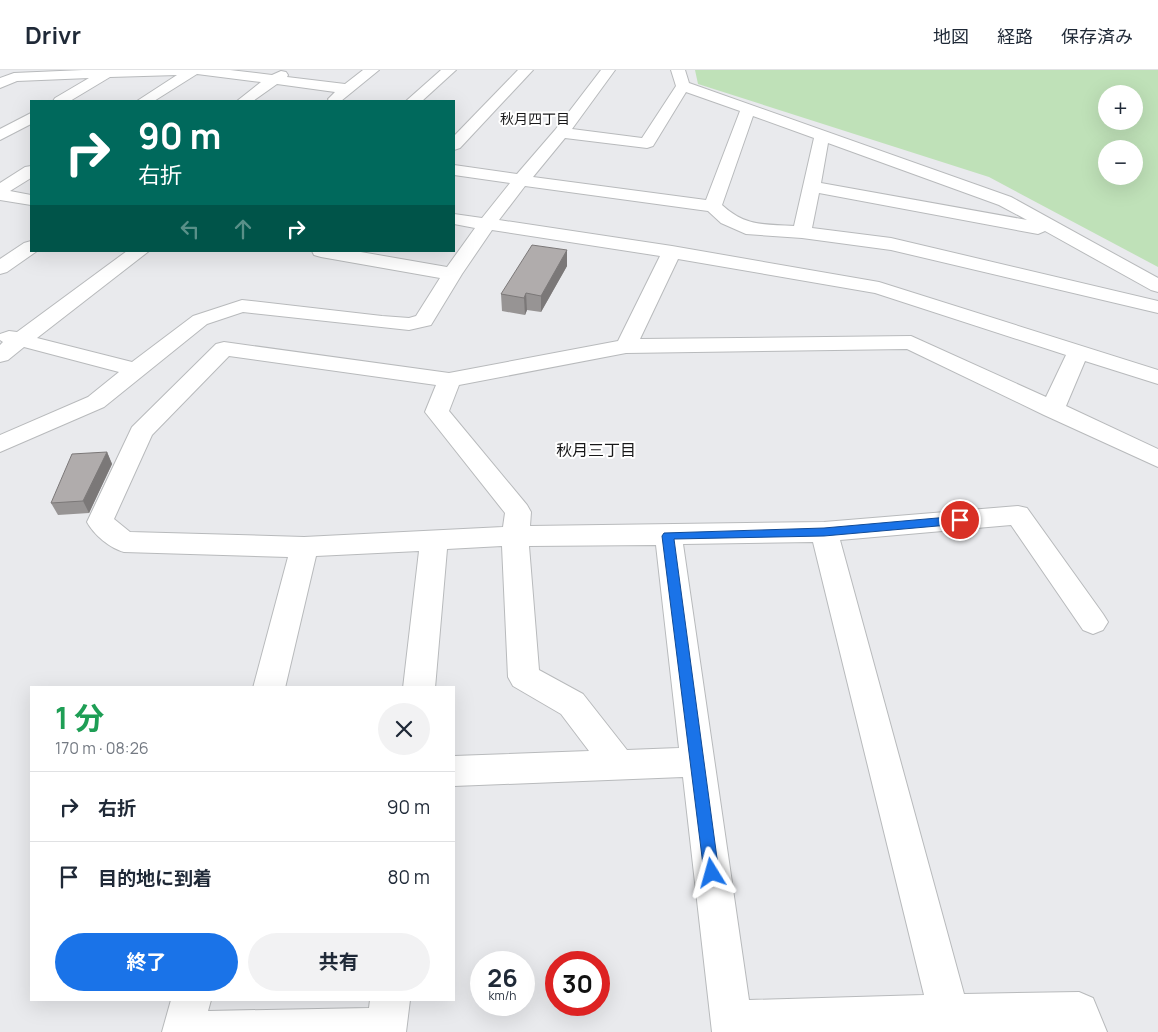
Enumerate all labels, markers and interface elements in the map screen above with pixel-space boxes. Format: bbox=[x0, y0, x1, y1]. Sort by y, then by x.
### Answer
text: Drivr bbox=[25, 18, 81, 51]
text: 地図 bbox=[933, 24, 969, 48]
text: 経路 bbox=[997, 24, 1033, 48]
text: 保存済み bbox=[1061, 24, 1133, 48]
map controls bbox=[1098, 85, 1143, 185]
button: + bbox=[1098, 85, 1143, 130]
district label: 秋月四丁目 bbox=[500, 109, 570, 128]
text: 90 m bbox=[138, 112, 221, 160]
icon: right bbox=[55, 120, 120, 185]
button: − bbox=[1098, 140, 1143, 185]
text: 右折 bbox=[138, 160, 182, 190]
icon: left bbox=[176, 215, 204, 243]
icon: ahead bbox=[229, 215, 257, 243]
icon: right bbox=[282, 215, 310, 243]
district label: 秋月三丁目 bbox=[556, 439, 636, 461]
pin bbox=[939, 499, 981, 541]
icon: arrive bbox=[946, 506, 974, 534]
text: 1 分 bbox=[55, 697, 104, 738]
button: close bbox=[378, 703, 430, 755]
text: 170 m · 08:26 bbox=[55, 737, 149, 759]
icon: right bbox=[55, 793, 83, 821]
text: 90 m bbox=[387, 794, 430, 820]
text: 右折 bbox=[98, 795, 136, 821]
position arrow bbox=[685, 846, 737, 898]
icon: arrive bbox=[55, 863, 83, 891]
text: 80 m bbox=[387, 864, 430, 890]
text: 目的地に到着 bbox=[98, 865, 212, 891]
button: 終了 bbox=[55, 933, 238, 991]
button: 共有 bbox=[248, 933, 430, 991]
speed limit sign: 30 bbox=[545, 951, 610, 1016]
text: 26 bbox=[487, 960, 518, 995]
text: km/h bbox=[489, 987, 516, 1004]

